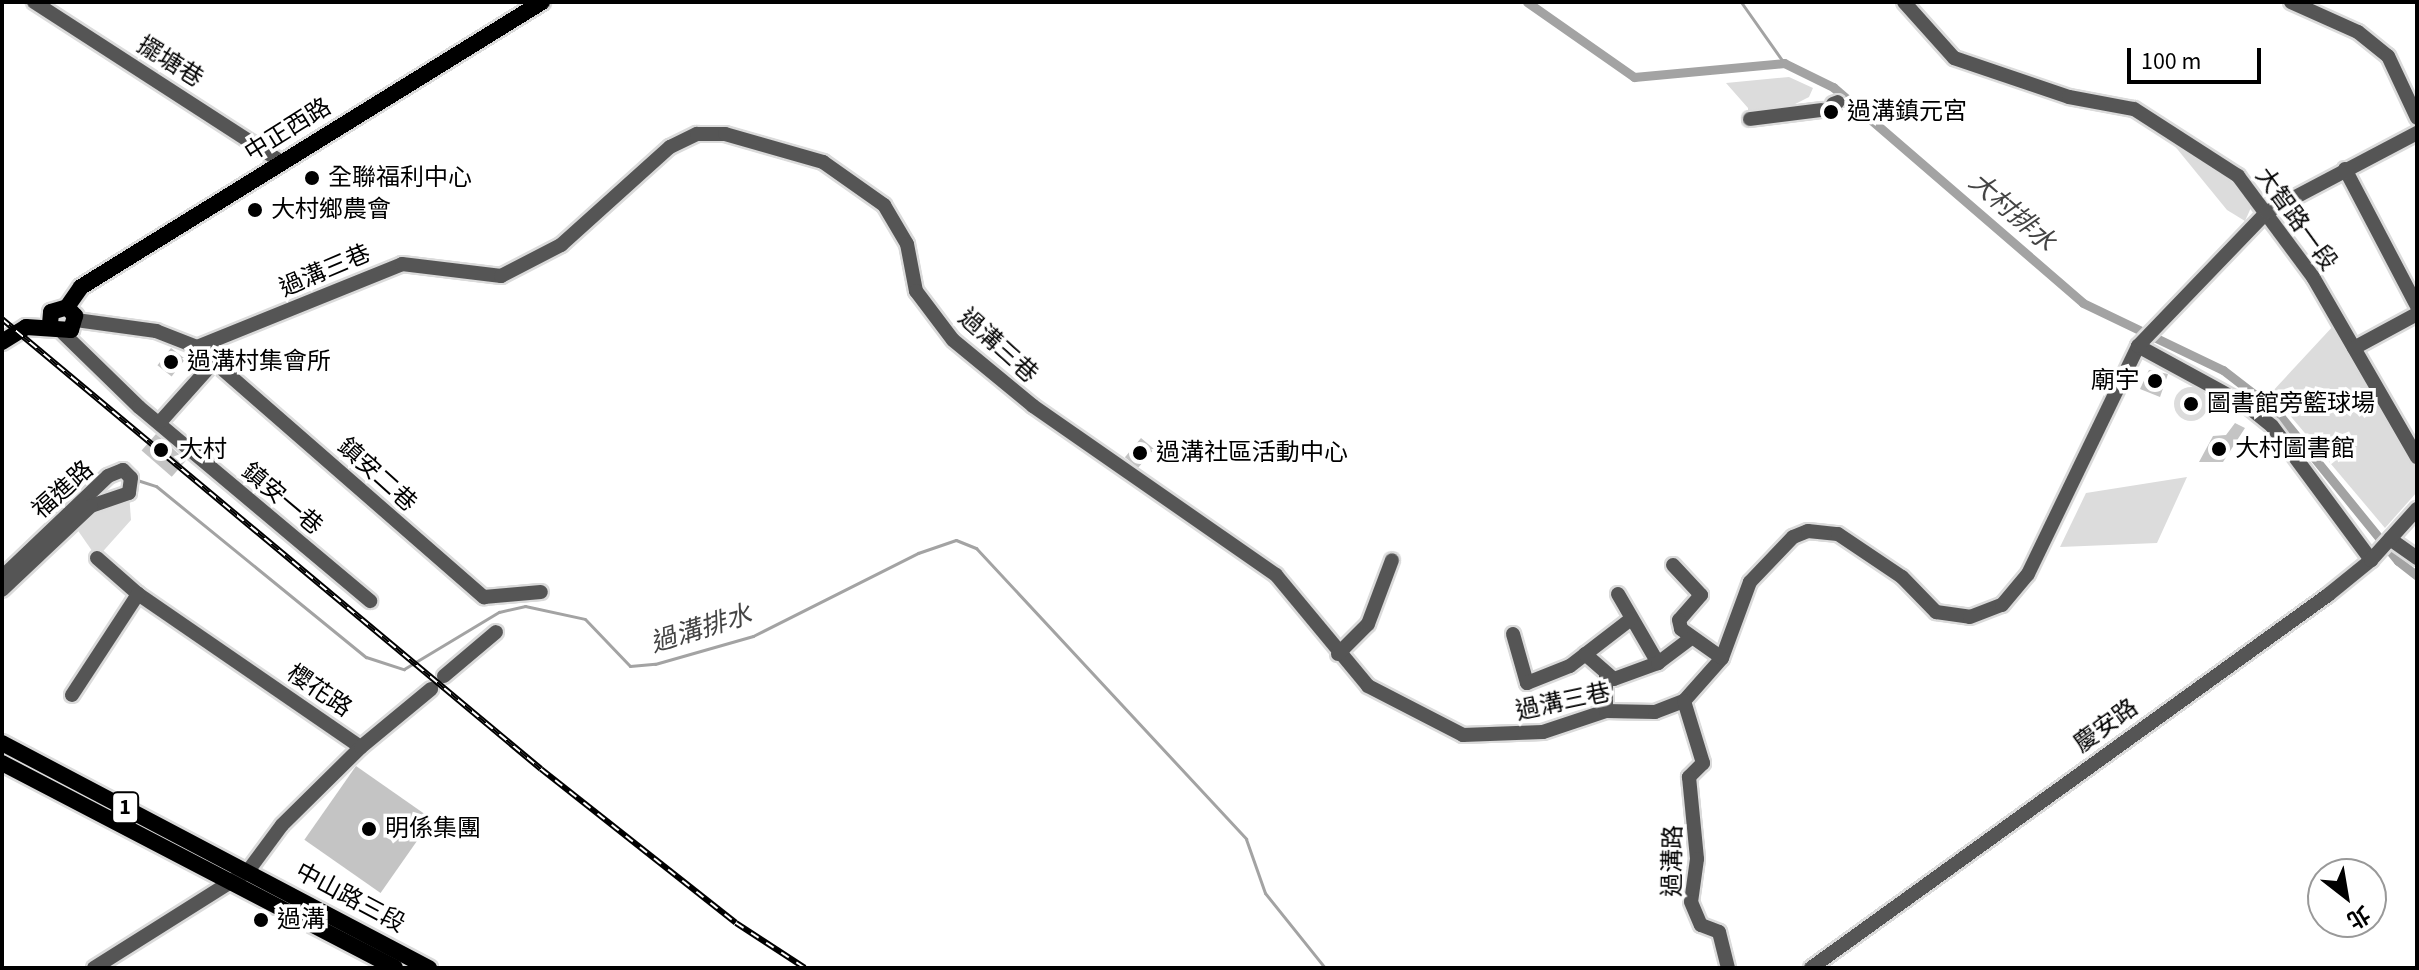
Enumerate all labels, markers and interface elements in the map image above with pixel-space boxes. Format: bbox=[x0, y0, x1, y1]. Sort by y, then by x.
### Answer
street label: 擺塘巷 bbox=[132, 31, 208, 93]
scale bar bbox=[2131, 32, 2265, 82]
text: 100 m bbox=[2141, 44, 2201, 79]
street label: 中正西路 bbox=[240, 92, 336, 168]
place label: 過溝鎮元宮 bbox=[1847, 98, 1967, 126]
marker: 過溝鎮元宮 bbox=[1822, 103, 1840, 121]
street label: 大智路一段 bbox=[2249, 162, 2343, 276]
place label: 全聯福利中心 bbox=[328, 164, 472, 192]
water label: 大村排水 bbox=[1963, 166, 2061, 258]
marker: 全聯福利中心 bbox=[303, 169, 321, 187]
place label: 大村鄉農會 bbox=[271, 196, 391, 224]
marker: 大村鄉農會 bbox=[246, 201, 264, 219]
street label: 過溝三巷 bbox=[275, 239, 375, 303]
street label: 過溝三巷 bbox=[953, 303, 1043, 389]
place label: 過溝村集會所 bbox=[187, 348, 331, 376]
marker: 過溝村集會所 bbox=[162, 353, 180, 371]
place label: 廟宇 bbox=[2091, 367, 2139, 395]
marker: 廟宇 bbox=[2146, 372, 2164, 390]
place label: 圖書館旁籃球場 bbox=[2207, 390, 2375, 418]
marker: 圖書館旁籃球場 bbox=[2182, 395, 2200, 413]
street label: 鎮安二巷 bbox=[332, 432, 422, 518]
place label: 大村圖書館 bbox=[2235, 435, 2355, 463]
place label: 大村 bbox=[179, 436, 227, 464]
marker: 大村 bbox=[150, 439, 172, 461]
place label: 過溝社區活動中心 bbox=[1156, 439, 1348, 467]
marker: 大村圖書館 bbox=[2210, 440, 2228, 458]
marker: 過溝社區活動中心 bbox=[1131, 444, 1149, 462]
street label: 福進路 bbox=[27, 455, 99, 525]
street label: 鎮安一巷 bbox=[236, 457, 328, 541]
water label: 過溝排水 bbox=[647, 599, 755, 659]
street label: 櫻花路 bbox=[281, 659, 357, 723]
street label: 過溝三巷 bbox=[1513, 678, 1613, 726]
street label: 慶安路 bbox=[2068, 693, 2144, 759]
road number: 1 bbox=[111, 790, 139, 826]
place label: 明係集團 bbox=[385, 815, 481, 843]
marker: 明係集團 bbox=[360, 820, 378, 838]
street label: 過溝路 bbox=[1658, 825, 1688, 897]
street label: 中山路三段 bbox=[290, 857, 410, 939]
north arrow bbox=[2307, 858, 2387, 938]
text: 北 bbox=[2341, 897, 2376, 936]
place label: 過溝 bbox=[277, 906, 325, 934]
marker: 過溝 bbox=[252, 911, 270, 929]

